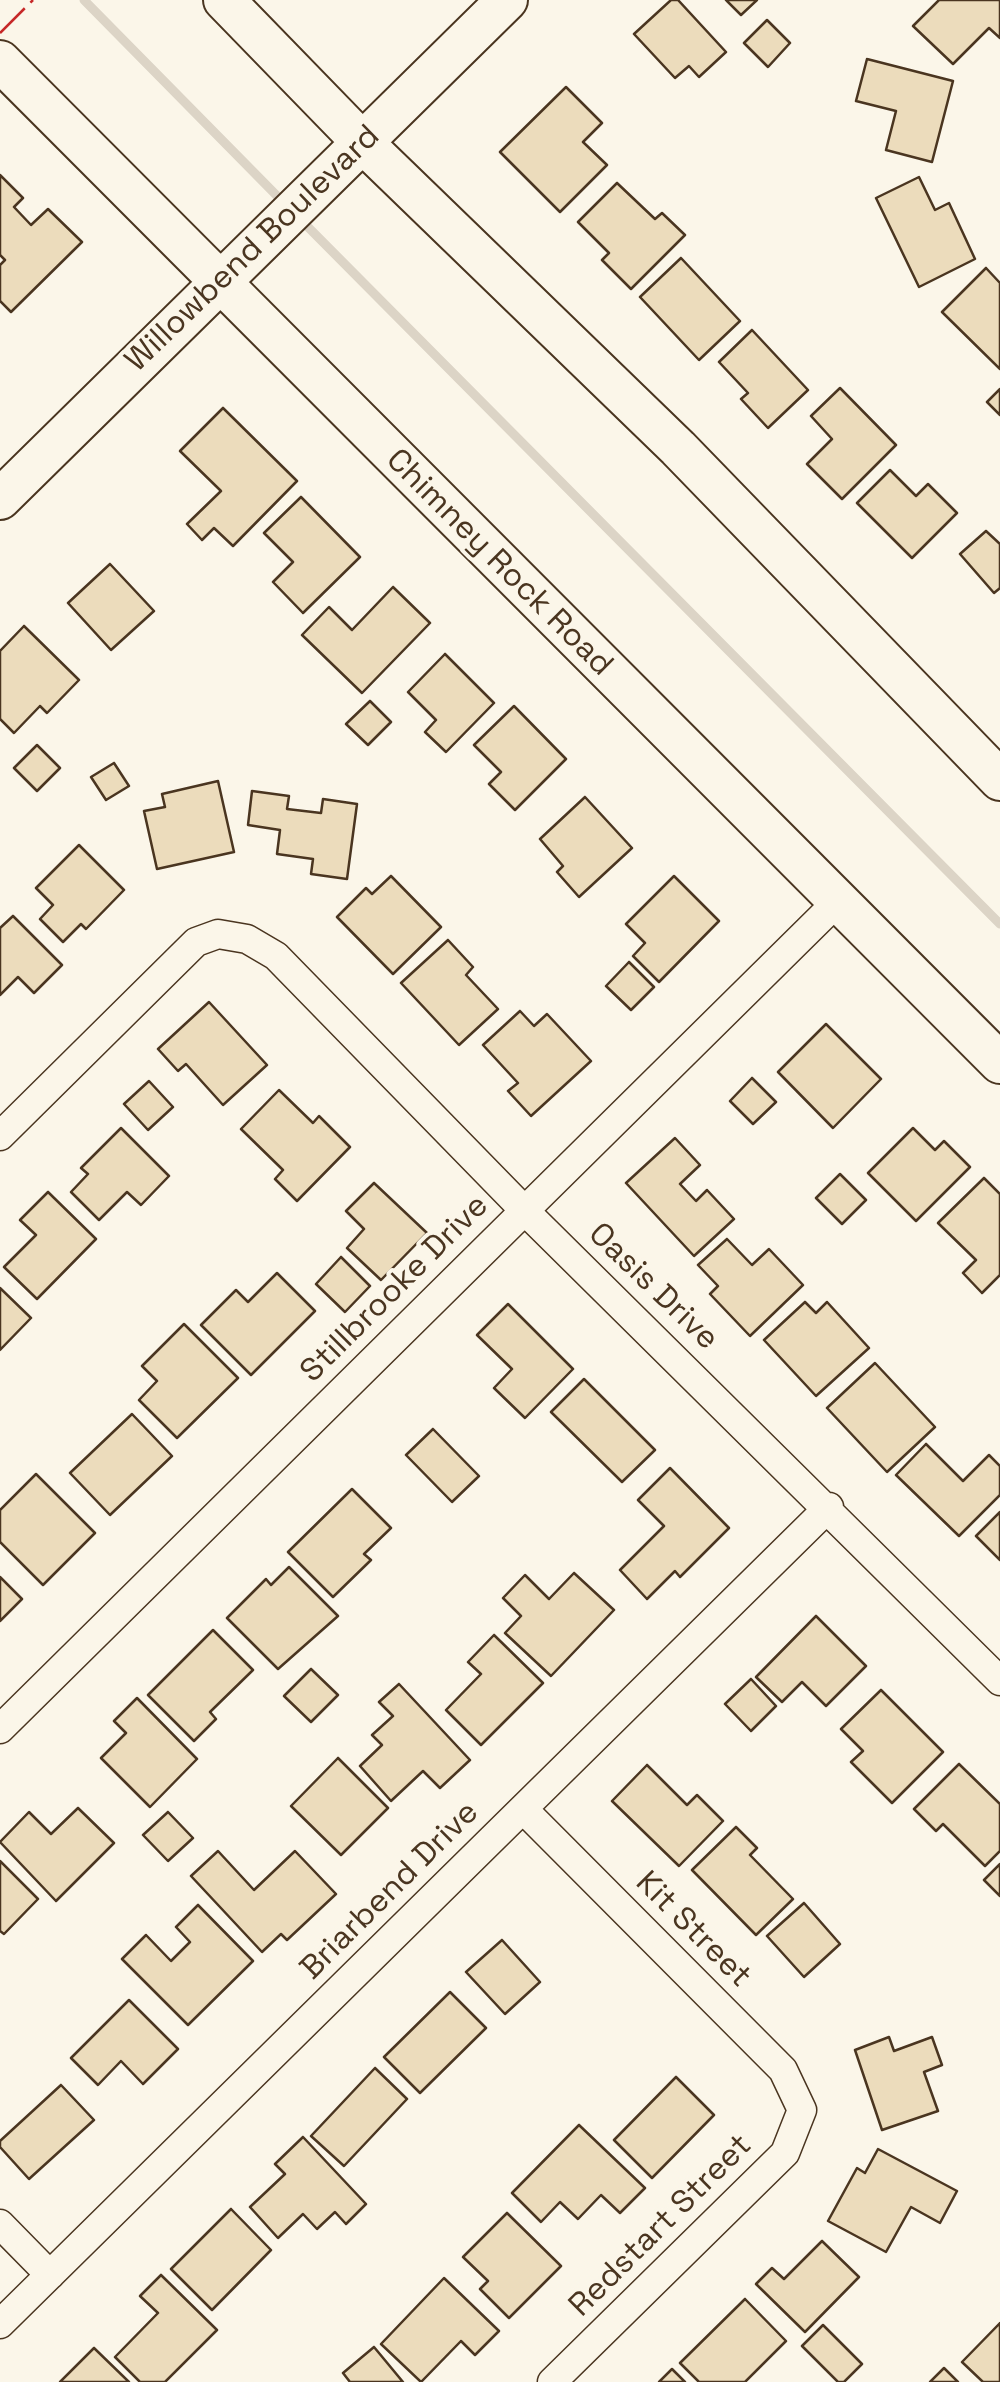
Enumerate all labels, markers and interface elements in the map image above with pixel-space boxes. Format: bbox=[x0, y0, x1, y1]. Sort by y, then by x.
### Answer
street label: Willowbend Boulevard bbox=[118, 118, 388, 380]
street label: Chimney Rock Road bbox=[378, 442, 620, 684]
street label: Stillbrooke Drive bbox=[293, 1187, 497, 1391]
street label: Oasis Drive bbox=[580, 1215, 726, 1359]
street label: Briarbend Drive bbox=[293, 1794, 487, 1988]
street label: Kit Street bbox=[627, 1864, 759, 1996]
street label: Redstart Street bbox=[562, 2127, 760, 2325]

